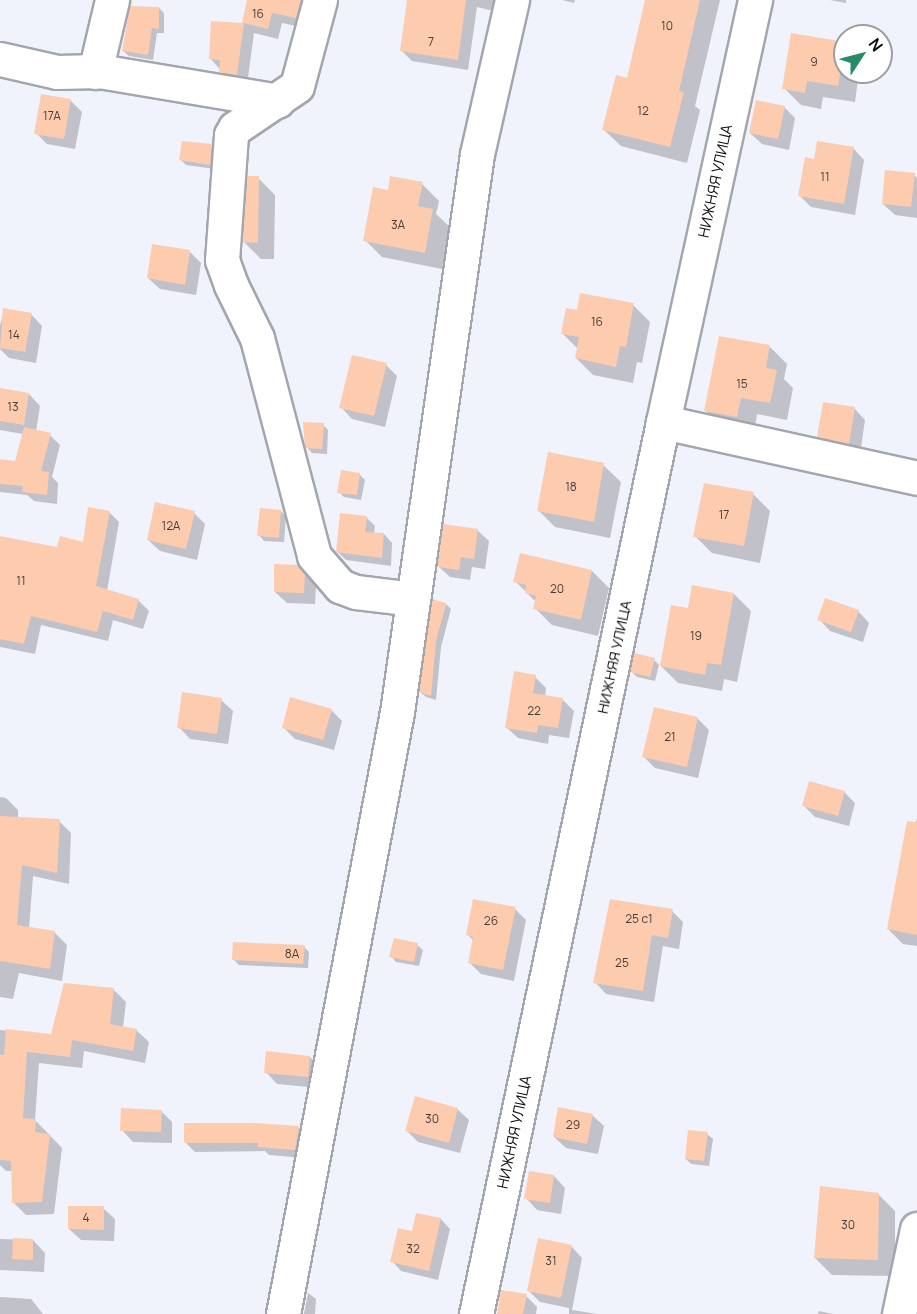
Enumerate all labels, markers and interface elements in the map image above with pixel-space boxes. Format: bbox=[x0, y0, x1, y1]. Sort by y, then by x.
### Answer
house number: 16 bbox=[252, 7, 264, 21]
house number: 10 bbox=[661, 19, 673, 33]
north arrow bbox=[833, 24, 893, 84]
text: N bbox=[864, 33, 888, 56]
house number: 7 bbox=[428, 35, 434, 49]
house number: 9 bbox=[810, 55, 818, 69]
house number: 12 bbox=[637, 104, 649, 118]
house number: 17А bbox=[43, 109, 61, 123]
street label: НИЖНЯЯ УЛИЦА bbox=[694, 123, 736, 239]
house number: 11 bbox=[820, 170, 830, 184]
house number: 3А bbox=[391, 218, 405, 232]
house number: 16 bbox=[591, 315, 603, 329]
house number: 14 bbox=[8, 328, 20, 342]
house number: 15 bbox=[736, 377, 748, 391]
house number: 13 bbox=[7, 400, 19, 414]
house number: 18 bbox=[565, 480, 577, 494]
house number: 17 bbox=[719, 508, 729, 522]
house number: 12А bbox=[162, 519, 180, 533]
house number: 11 bbox=[16, 574, 26, 588]
house number: 20 bbox=[550, 582, 564, 596]
street label: НИЖНЯЯ УЛИЦА bbox=[593, 599, 635, 715]
house number: 19 bbox=[690, 629, 702, 643]
house number: 22 bbox=[527, 704, 541, 718]
house number: 21 bbox=[664, 730, 676, 744]
house number: 25 с1 bbox=[625, 912, 653, 926]
house number: 26 bbox=[484, 914, 498, 928]
house number: 8А bbox=[285, 947, 299, 961]
house number: 25 bbox=[615, 956, 629, 970]
street label: НИЖНЯЯ УЛИЦА bbox=[493, 1074, 535, 1190]
house number: 30 bbox=[425, 1112, 439, 1126]
house number: 29 bbox=[566, 1118, 580, 1132]
house number: 4 bbox=[82, 1211, 90, 1225]
house number: 30 bbox=[841, 1218, 855, 1232]
house number: 32 bbox=[406, 1242, 420, 1256]
house number: 31 bbox=[545, 1254, 557, 1268]

